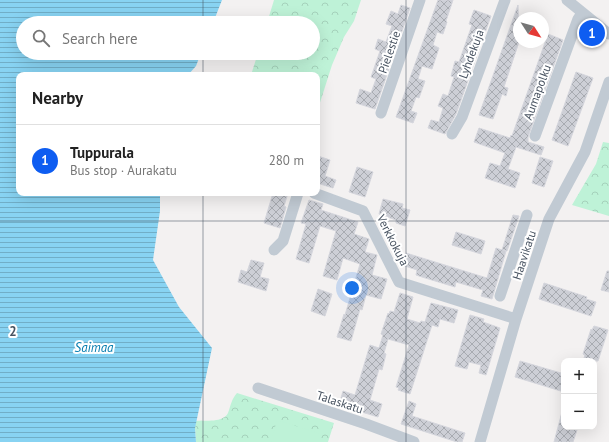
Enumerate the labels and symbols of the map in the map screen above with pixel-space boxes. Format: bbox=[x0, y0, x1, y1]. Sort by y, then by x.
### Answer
north arrow bbox=[513, 12, 549, 48]
pin: 1 bbox=[579, 18, 605, 48]
street label: Lyhdekuja bbox=[455, 27, 487, 81]
street label: Pielestie bbox=[375, 29, 403, 75]
street label: Aumapolku bbox=[520, 62, 554, 122]
street label: Verkkokuja bbox=[373, 211, 412, 268]
street label: Haavikatu bbox=[509, 228, 539, 282]
your location bbox=[342, 278, 362, 298]
text: 2 bbox=[9, 323, 17, 340]
water label: Saimaa bbox=[75, 339, 114, 356]
street label: Talaskatu bbox=[315, 387, 365, 417]

